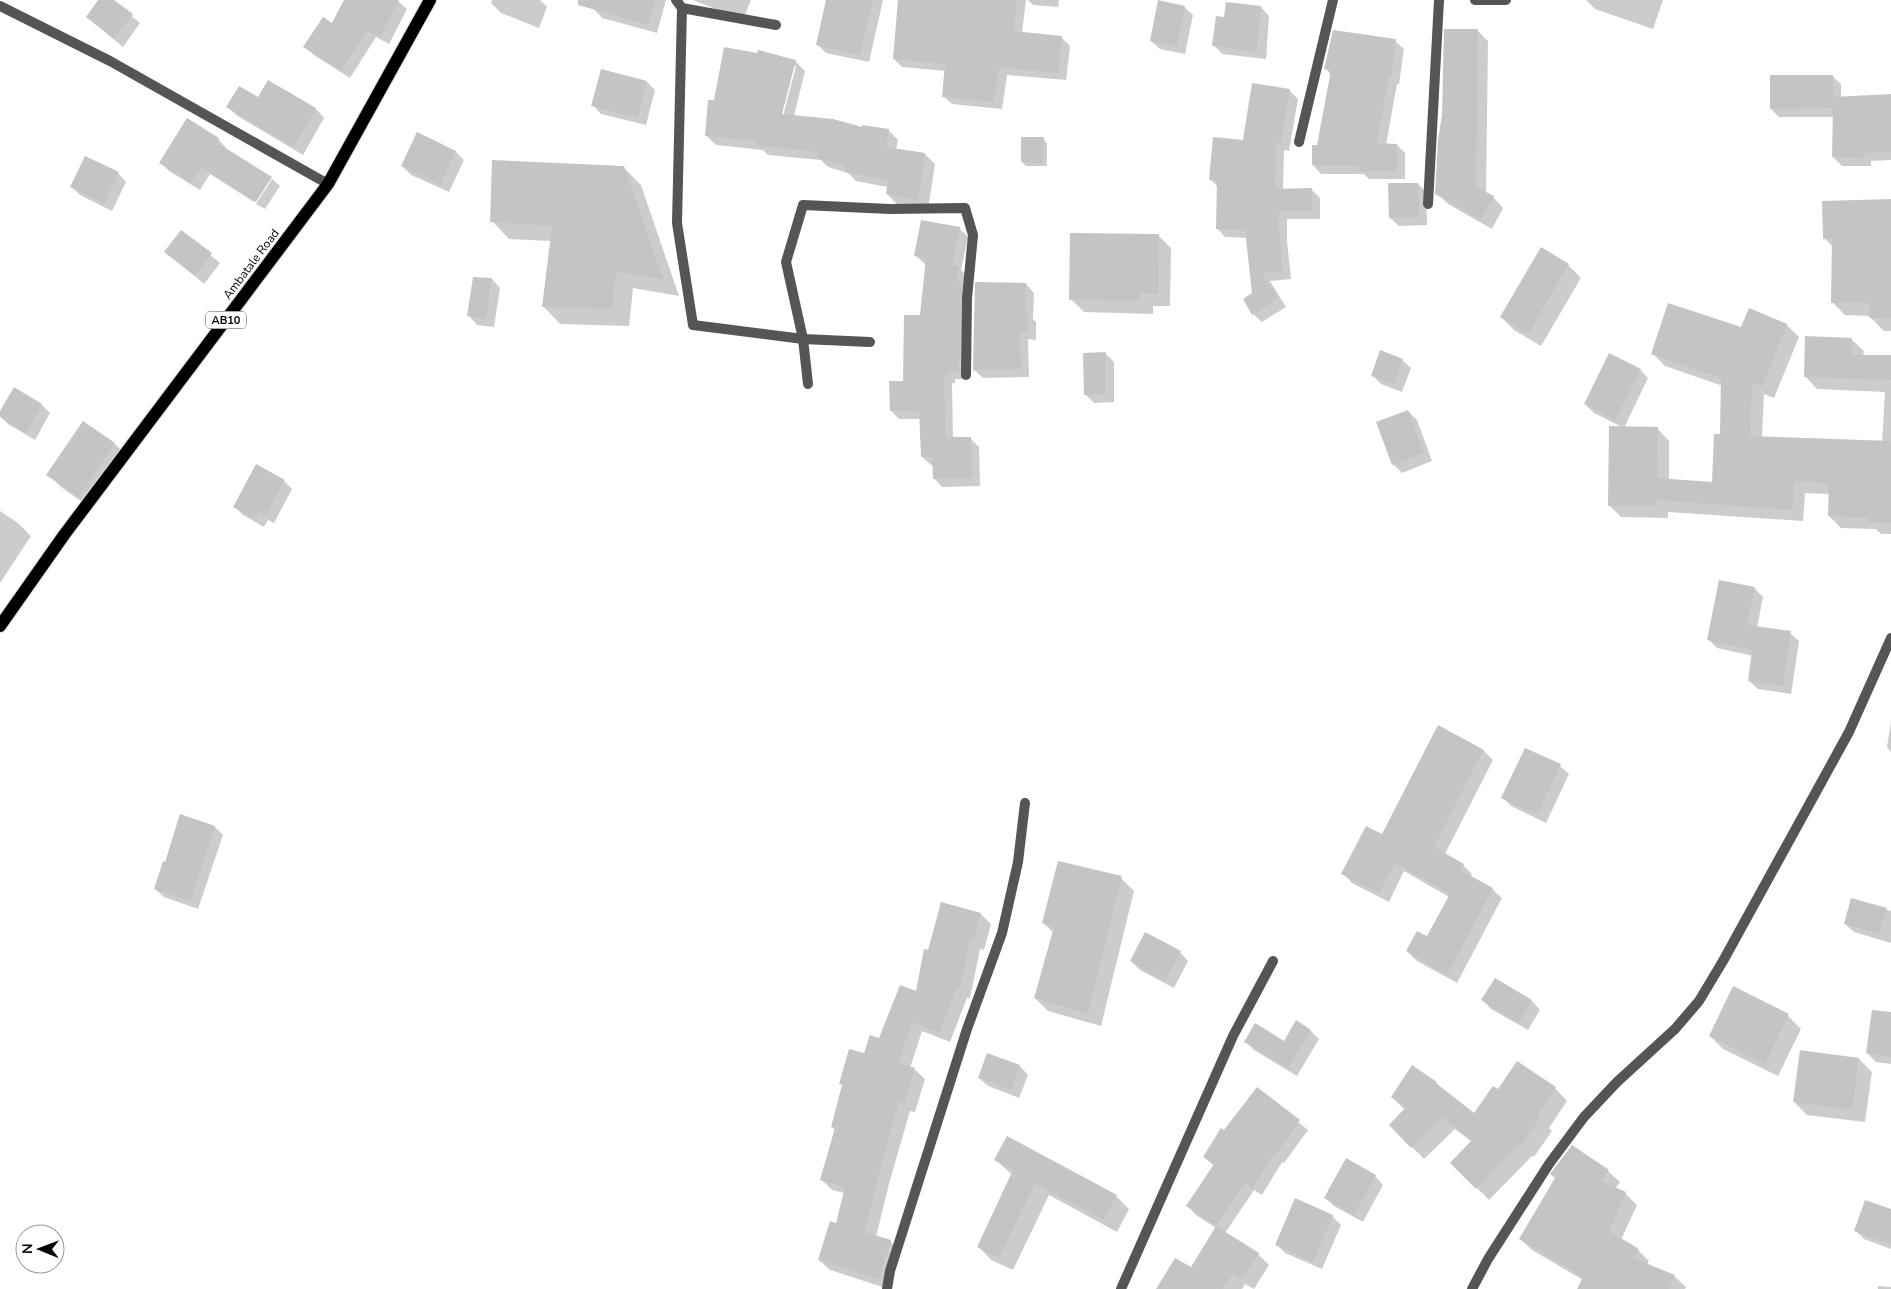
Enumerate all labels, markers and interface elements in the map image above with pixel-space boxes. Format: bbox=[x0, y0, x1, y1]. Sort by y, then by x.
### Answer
street label: Ambatale Road bbox=[219, 226, 283, 302]
road number: AB10 bbox=[206, 312, 246, 328]
north arrow bbox=[15, 1224, 65, 1274]
text: N bbox=[18, 1243, 37, 1254]

